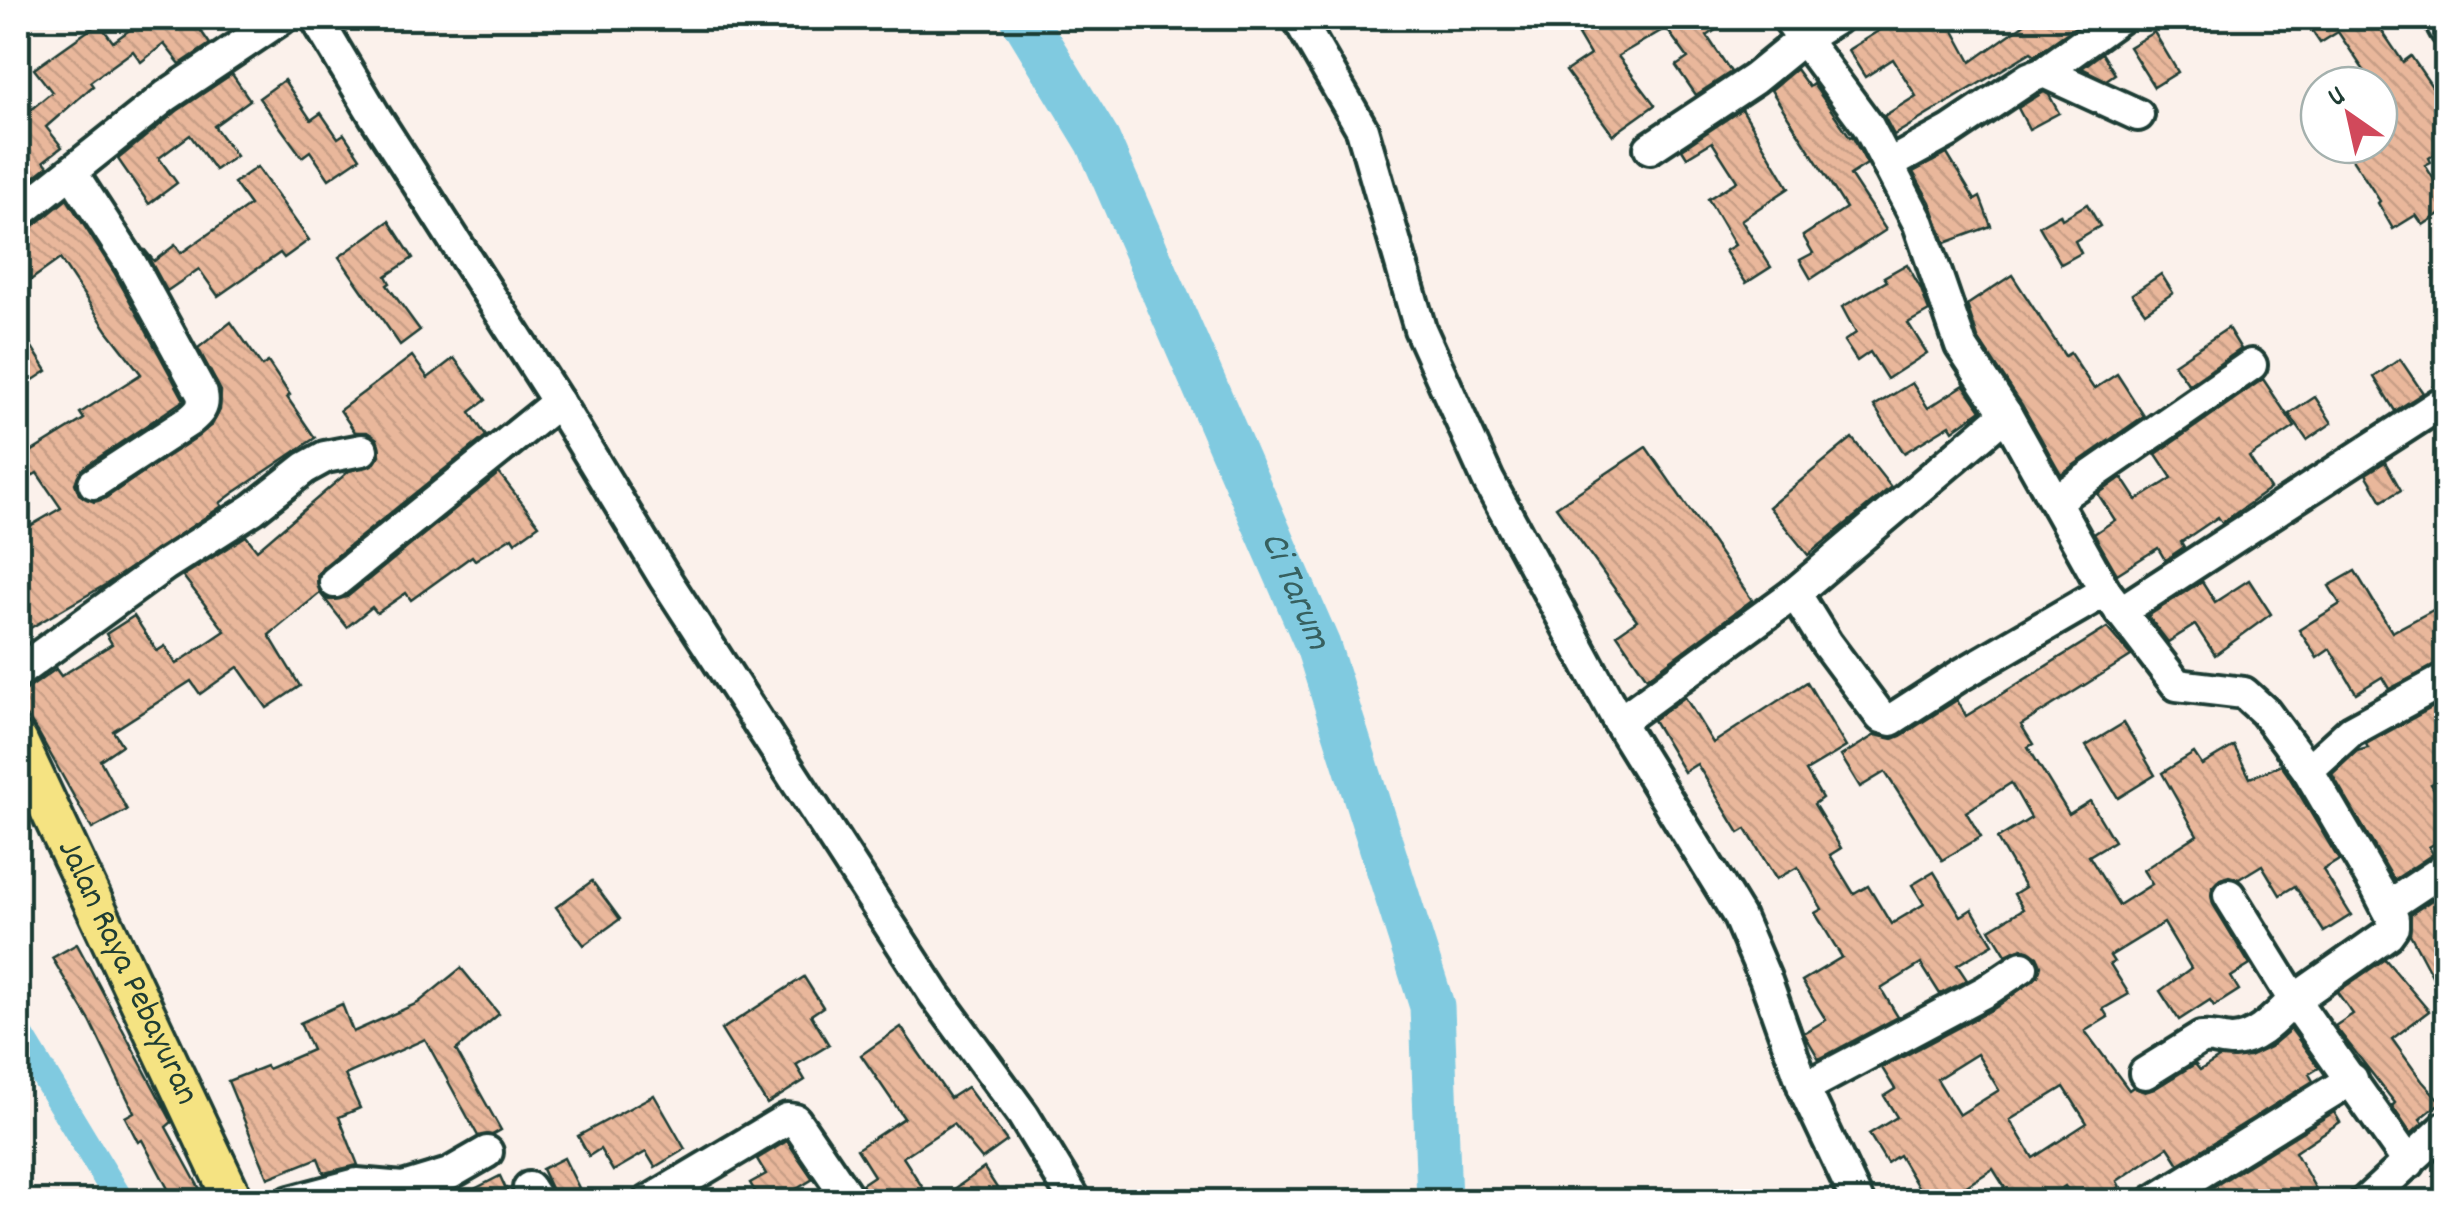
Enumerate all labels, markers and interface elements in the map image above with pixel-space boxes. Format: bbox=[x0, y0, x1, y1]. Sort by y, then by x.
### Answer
north arrow bbox=[2299, 65, 2399, 165]
text: U bbox=[2321, 78, 2355, 119]
water label: Ci Tarum bbox=[1244, 523, 1344, 660]
street label: Jalan Raya Pebayuran bbox=[43, 832, 210, 1114]

